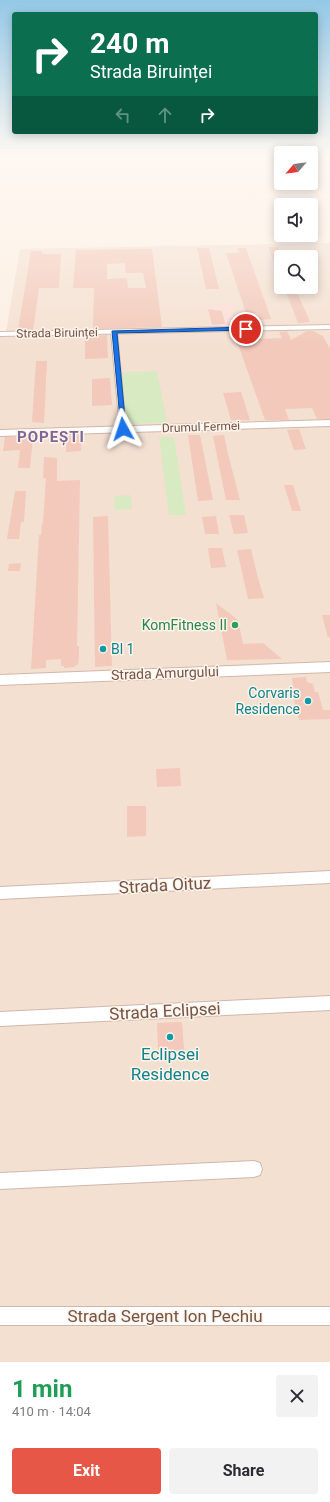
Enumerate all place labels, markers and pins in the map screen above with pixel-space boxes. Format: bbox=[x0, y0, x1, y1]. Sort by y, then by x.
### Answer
pin bbox=[229, 312, 263, 346]
place label: KomFitness II bbox=[142, 617, 227, 633]
marker: KomFitness II bbox=[230, 620, 240, 630]
place label: Bl 1 bbox=[111, 641, 134, 657]
marker: Bl 1 bbox=[98, 644, 108, 654]
place label: Corvaris Residence bbox=[236, 685, 300, 717]
marker: Corvaris Residence bbox=[303, 696, 313, 706]
marker: Eclipsei Residence bbox=[165, 1032, 175, 1042]
place label: Eclipsei Residence bbox=[131, 1044, 209, 1084]

